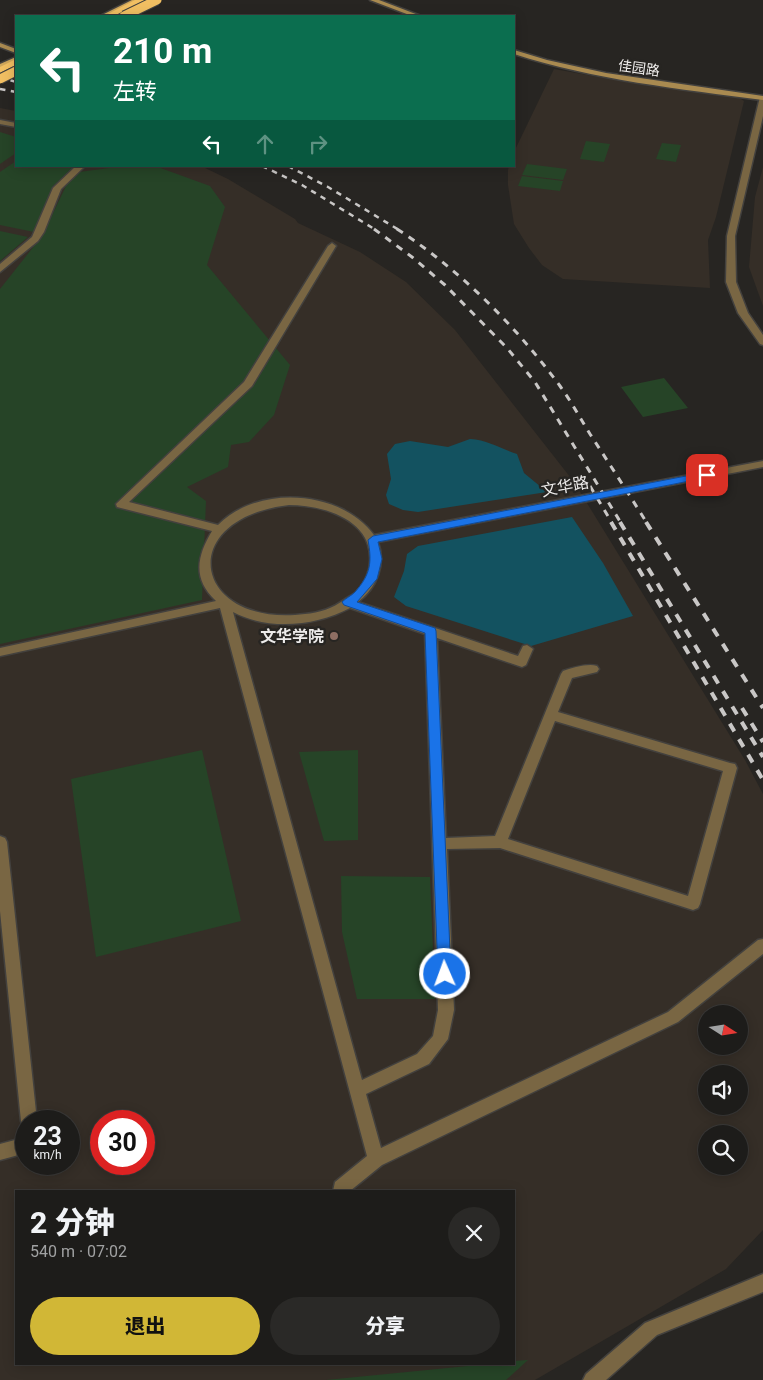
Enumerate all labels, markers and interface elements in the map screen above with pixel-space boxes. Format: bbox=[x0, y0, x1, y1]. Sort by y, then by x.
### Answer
text: 210 m bbox=[113, 31, 212, 72]
icon: left bbox=[30, 35, 95, 100]
street label: 佳园路 bbox=[617, 57, 661, 79]
text: 左转 bbox=[113, 79, 157, 104]
icon: left bbox=[198, 130, 226, 158]
icon: ahead bbox=[251, 130, 279, 158]
icon: right bbox=[304, 130, 332, 158]
pin bbox=[686, 454, 728, 496]
icon: arrive bbox=[693, 461, 721, 489]
street label: 文华路 bbox=[540, 473, 590, 500]
place label: 文华学院 bbox=[260, 627, 324, 646]
marker: 文华学院 bbox=[328, 630, 340, 642]
position arrow bbox=[418, 947, 470, 999]
north arrow bbox=[698, 1005, 748, 1055]
map controls bbox=[698, 1005, 748, 1175]
button: sound bbox=[698, 1065, 748, 1115]
speed limit sign: 30 bbox=[90, 1110, 155, 1175]
text: 23 bbox=[33, 1122, 62, 1151]
button: search bbox=[698, 1125, 748, 1175]
text: km/h bbox=[33, 1148, 62, 1162]
text: 2 分钟 bbox=[30, 1205, 115, 1240]
button: close bbox=[448, 1207, 500, 1259]
text: 540 m · 07:02 bbox=[30, 1242, 127, 1261]
button: 退出 bbox=[30, 1297, 260, 1355]
button: 分享 bbox=[270, 1297, 500, 1355]

